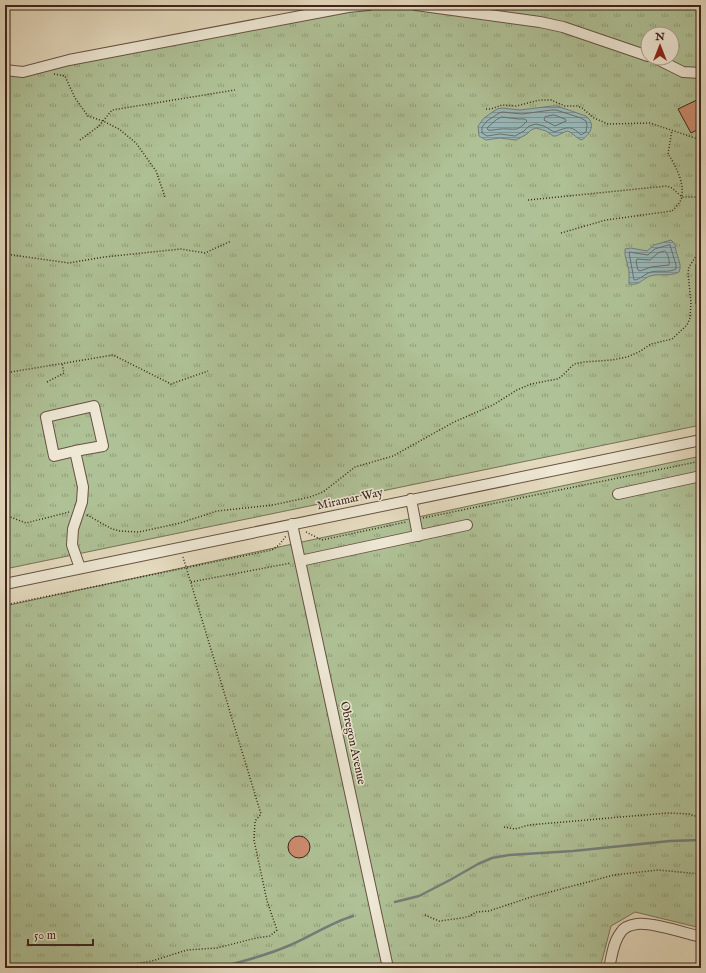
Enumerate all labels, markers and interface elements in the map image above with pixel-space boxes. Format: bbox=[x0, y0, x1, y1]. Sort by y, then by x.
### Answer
north arrow bbox=[640, 26, 680, 66]
text: N bbox=[654, 30, 665, 44]
street label: Miramar Way bbox=[316, 485, 385, 513]
street label: Obregon Avenue bbox=[337, 700, 369, 787]
scale bar bbox=[28, 921, 93, 947]
text: 50 m bbox=[34, 928, 56, 943]

